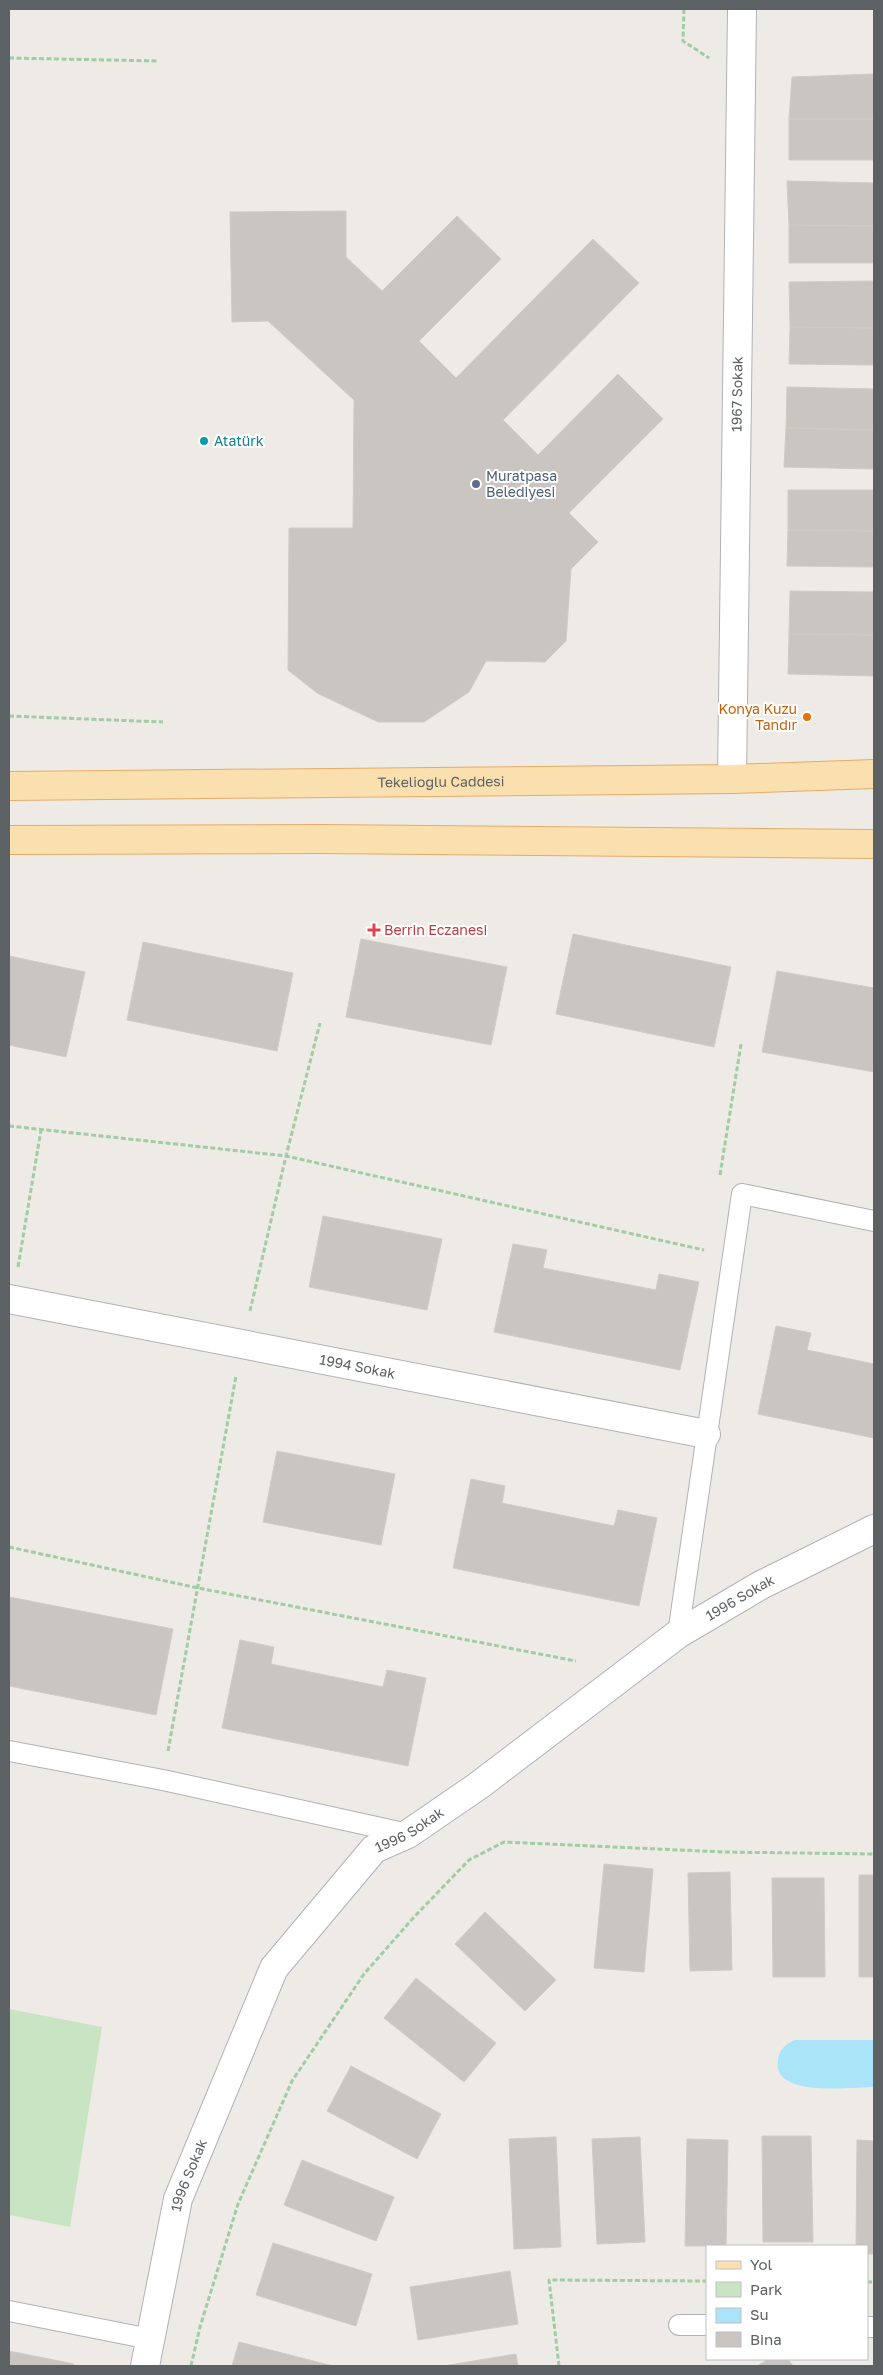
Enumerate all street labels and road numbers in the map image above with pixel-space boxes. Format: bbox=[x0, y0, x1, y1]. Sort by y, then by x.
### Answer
street label: 1967 Sokak bbox=[728, 356, 745, 432]
street label: Tekelioglu Caddesi bbox=[377, 772, 505, 790]
street label: 1994 Sokak bbox=[318, 1350, 397, 1382]
street label: 1996 Sokak bbox=[702, 1571, 777, 1624]
street label: 1996 Sokak bbox=[372, 1803, 447, 1856]
street label: 1996 Sokak bbox=[167, 2136, 210, 2213]

